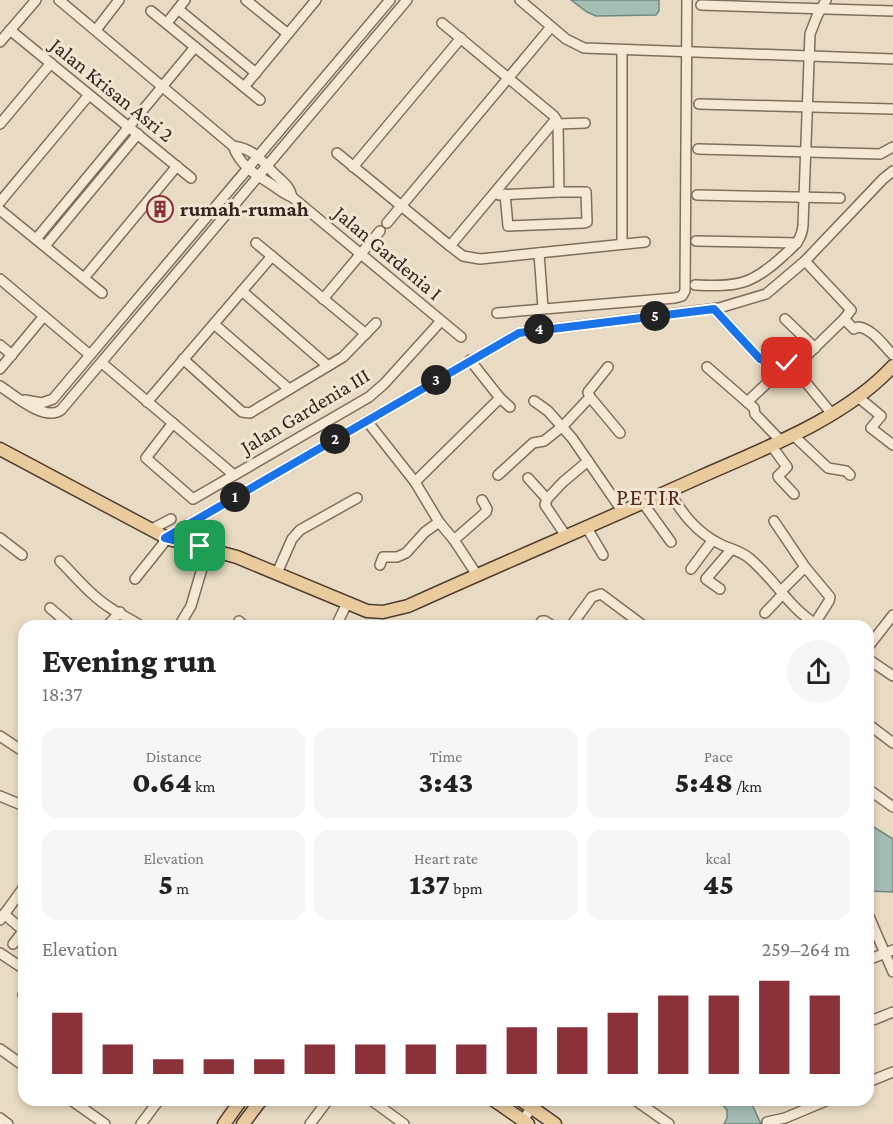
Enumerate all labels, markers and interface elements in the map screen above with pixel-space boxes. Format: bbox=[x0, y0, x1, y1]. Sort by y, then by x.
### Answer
street label: Jalan Krisan Asri 2 bbox=[44, 32, 178, 147]
building icon: rumah-rumah bbox=[145, 194, 175, 224]
place label: rumah-rumah bbox=[180, 197, 309, 221]
street label: Jalan Gardenia I bbox=[328, 200, 447, 305]
pin: 5 bbox=[640, 301, 670, 331]
text: 5 bbox=[651, 307, 659, 324]
pin: 4 bbox=[524, 314, 554, 344]
text: 4 bbox=[535, 320, 543, 337]
pin bbox=[761, 337, 812, 388]
icon: check bbox=[770, 346, 803, 379]
street label: Jalan Gardenia III bbox=[234, 363, 374, 460]
pin: 3 bbox=[421, 365, 451, 395]
text: 3 bbox=[432, 371, 440, 388]
pin: 2 bbox=[320, 424, 350, 454]
text: 2 bbox=[331, 430, 339, 447]
pin: 1 bbox=[220, 482, 250, 512]
district label: PETIR bbox=[616, 483, 682, 510]
text: 1 bbox=[232, 488, 238, 505]
pin bbox=[174, 520, 225, 571]
icon: arrive bbox=[183, 529, 216, 562]
button: share bbox=[787, 640, 850, 703]
text: Evening run bbox=[42, 642, 216, 679]
text: 18:37 bbox=[42, 683, 83, 705]
text: Distance bbox=[146, 748, 202, 765]
text: Time bbox=[430, 748, 462, 765]
text: Pace bbox=[704, 748, 733, 765]
text: 0.64 bbox=[132, 765, 192, 798]
text: 3:43 bbox=[419, 765, 473, 798]
text: 5:48 bbox=[675, 765, 733, 798]
text: km bbox=[192, 778, 215, 795]
text: /km bbox=[733, 778, 762, 795]
text: Elevation bbox=[143, 850, 204, 867]
text: Heart rate bbox=[414, 850, 478, 867]
text: kcal bbox=[705, 850, 731, 867]
text: 5 bbox=[158, 867, 173, 900]
text: 137 bbox=[409, 867, 450, 900]
text: 45 bbox=[703, 867, 734, 900]
text: m bbox=[173, 880, 189, 897]
text: bpm bbox=[450, 880, 483, 897]
text: Elevation bbox=[42, 938, 118, 960]
text: 259–264 m bbox=[762, 938, 850, 960]

